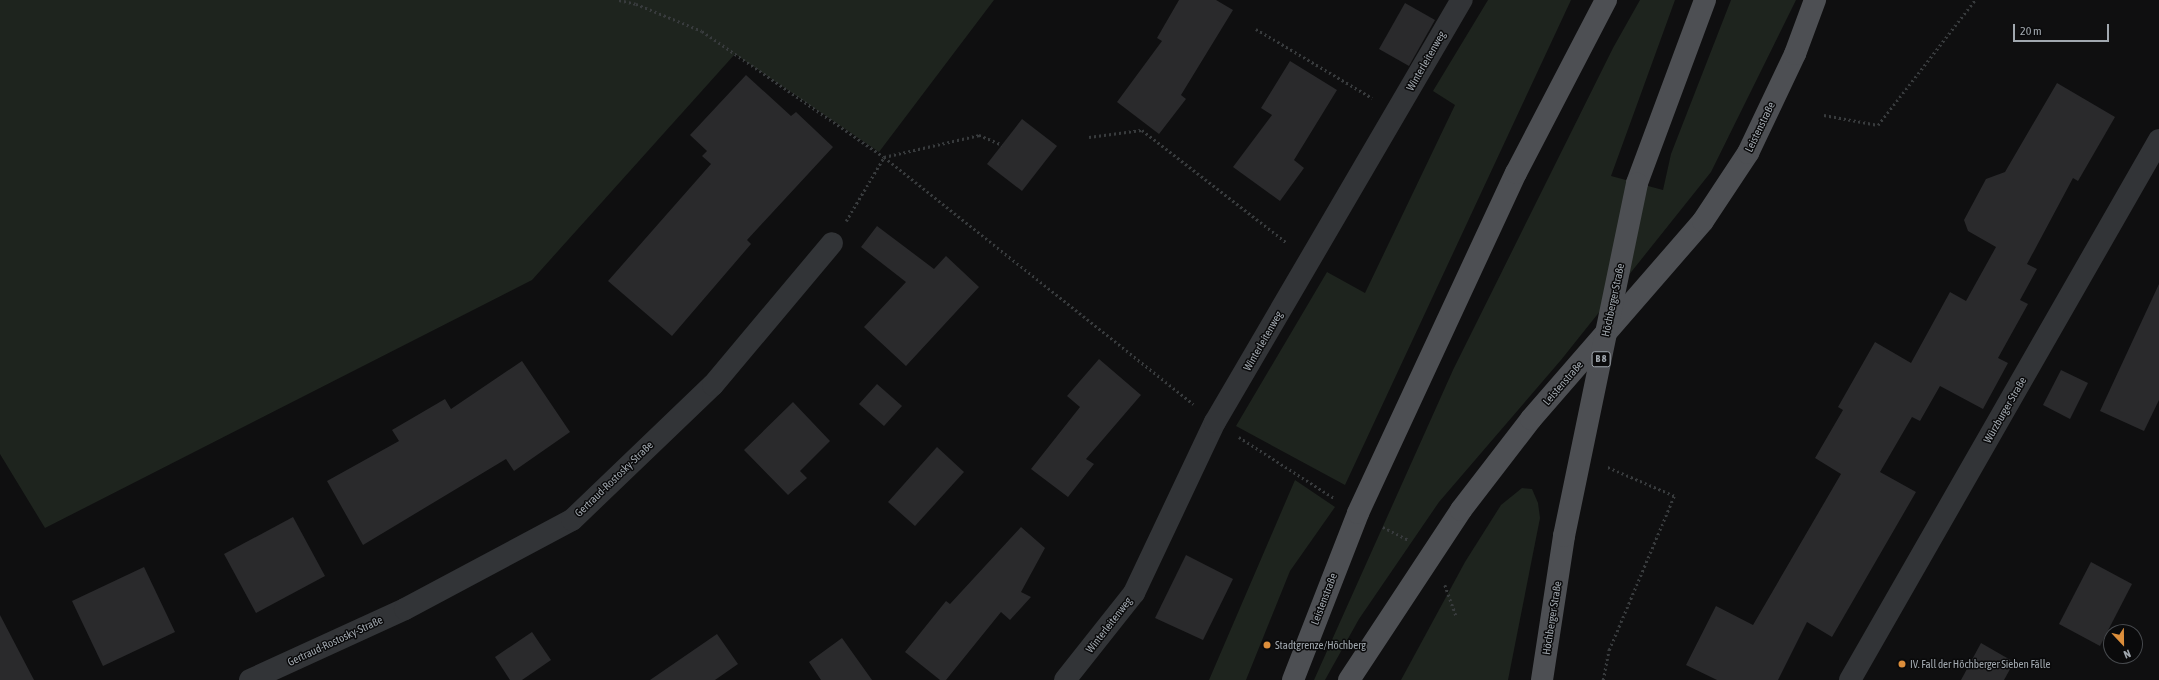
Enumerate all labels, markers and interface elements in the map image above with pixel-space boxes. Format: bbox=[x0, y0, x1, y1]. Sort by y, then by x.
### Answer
scale bar bbox=[2015, 16, 2111, 42]
text: 20 m bbox=[2020, 24, 2042, 38]
street label: Winterleitenweg bbox=[1404, 29, 1448, 93]
street label: Leistenstraße bbox=[1742, 100, 1778, 154]
street label: Höchberger Straße bbox=[1599, 262, 1627, 338]
street label: Winterleitenweg bbox=[1241, 309, 1285, 373]
road number: B 8 bbox=[1591, 351, 1611, 367]
street label: Leistenstraße bbox=[1540, 358, 1586, 408]
street label: Würzburger Straße bbox=[1981, 375, 2029, 445]
street label: Gertraud-Rostosky-Straße bbox=[572, 438, 656, 520]
street label: Leistenstraße bbox=[1308, 571, 1340, 627]
street label: Höchberger Straße bbox=[1540, 580, 1564, 656]
street label: Winterleitenweg bbox=[1083, 595, 1135, 655]
street label: Gertraud-Rostosky-Straße bbox=[285, 613, 385, 669]
north arrow bbox=[2103, 624, 2143, 664]
place label: Stadtgrenze/Höchberg bbox=[1275, 638, 1366, 652]
marker: Stadtgrenze/Höchberg bbox=[1262, 640, 1272, 650]
text: N bbox=[2122, 647, 2132, 661]
place label: IV. Fall der Höchberger Sieben Fälle bbox=[1910, 657, 2050, 671]
marker: IV. Fall der Höchberger Sieben Fälle bbox=[1897, 659, 1907, 669]

